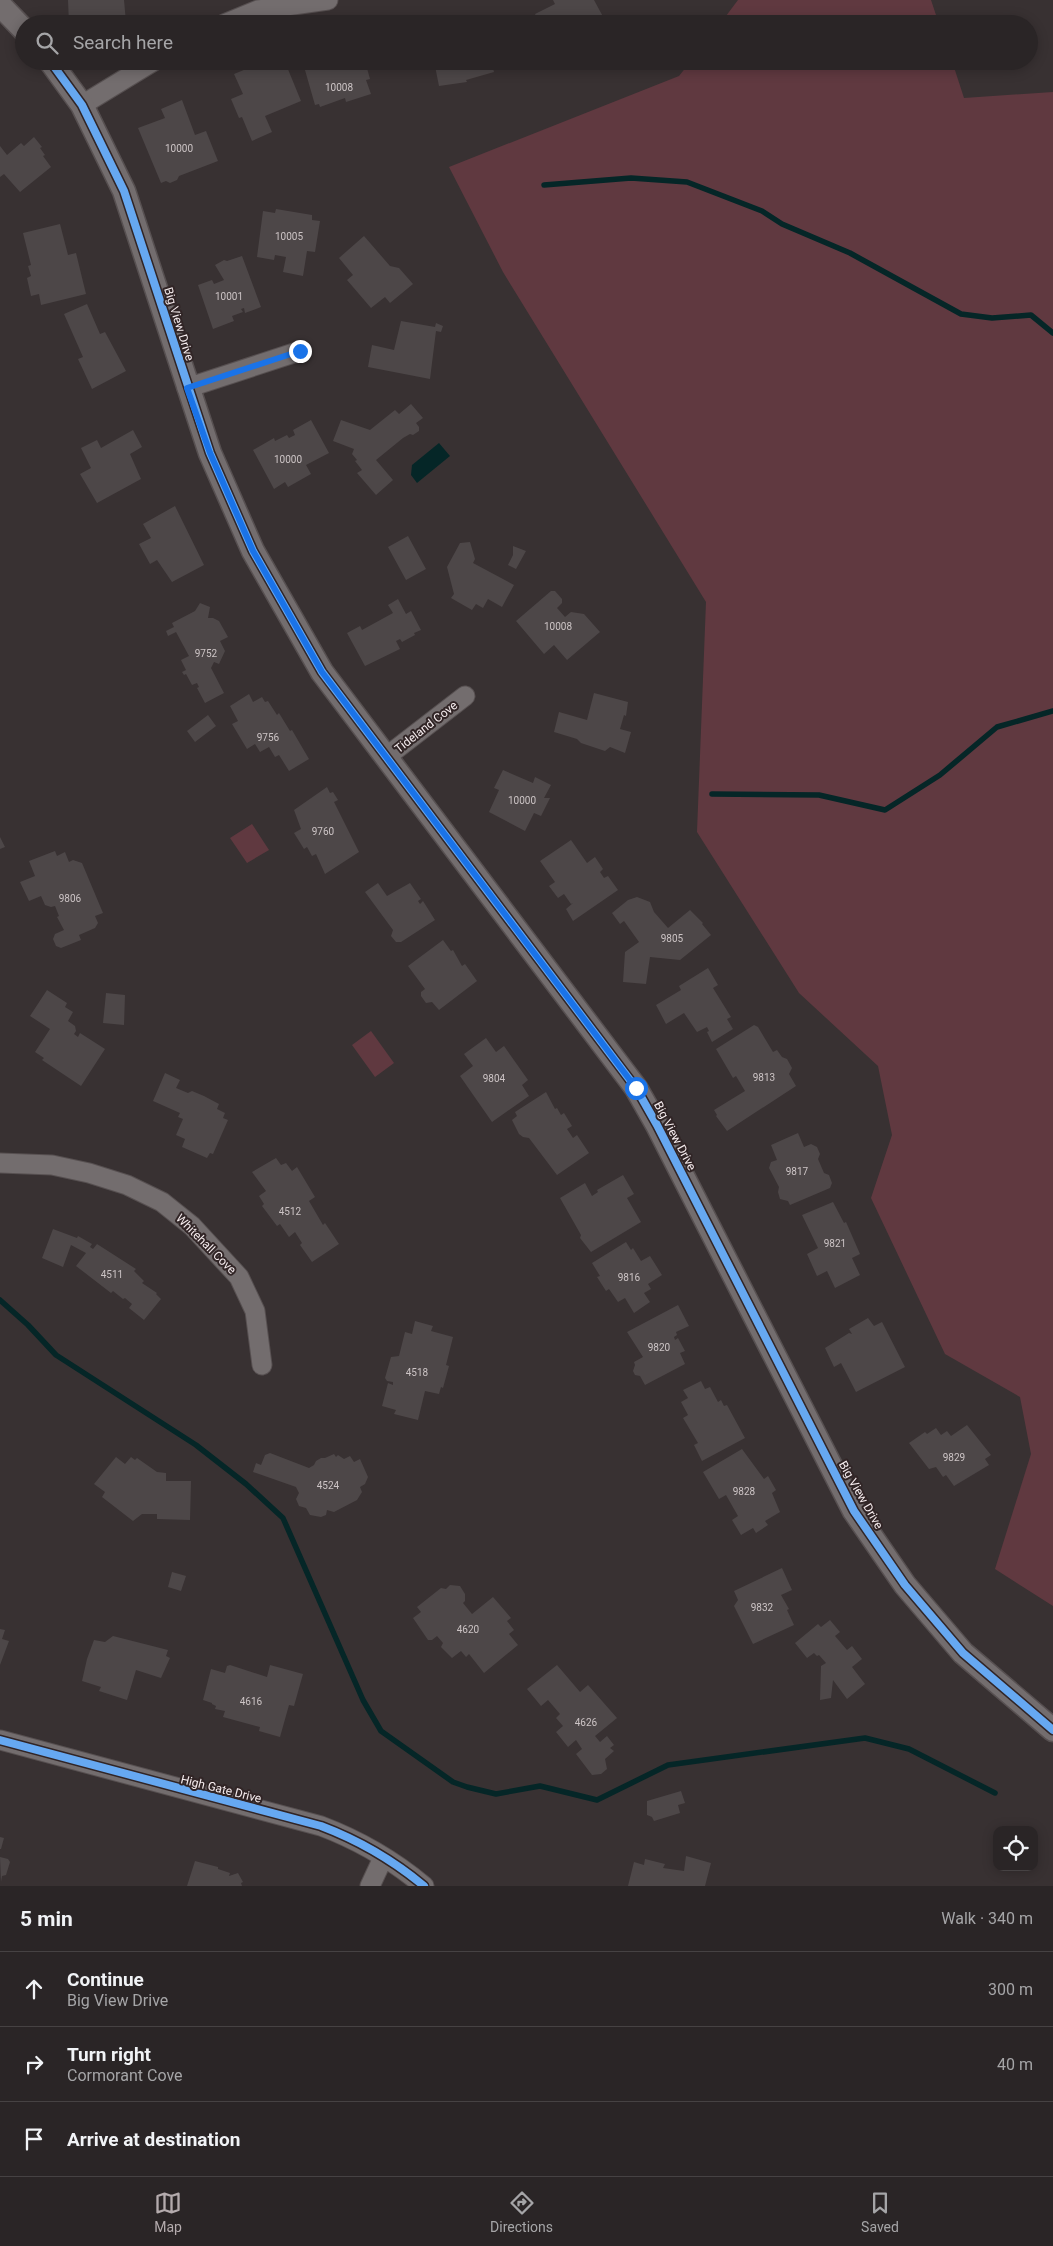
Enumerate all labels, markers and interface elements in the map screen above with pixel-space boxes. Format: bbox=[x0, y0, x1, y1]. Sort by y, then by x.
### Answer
search box bbox=[15, 15, 1038, 70]
icon: search bbox=[33, 29, 61, 57]
text: Search here bbox=[73, 31, 173, 54]
house number: 10008 bbox=[325, 82, 353, 93]
house number: 10000 bbox=[165, 143, 193, 154]
house number: 10005 bbox=[275, 231, 303, 242]
street label: Big View Drive bbox=[161, 286, 197, 362]
house number: 10001 bbox=[215, 291, 243, 302]
route end bbox=[289, 340, 312, 363]
house number: 10000 bbox=[274, 454, 302, 465]
house number: 10008 bbox=[544, 621, 572, 632]
house number: 9752 bbox=[195, 648, 218, 659]
street label: Tideland Cove bbox=[392, 698, 460, 756]
house number: 9756 bbox=[257, 732, 280, 743]
house number: 10000 bbox=[508, 795, 536, 806]
house number: 9760 bbox=[312, 826, 335, 837]
house number: 9806 bbox=[59, 893, 82, 904]
house number: 9805 bbox=[661, 933, 684, 944]
house number: 9813 bbox=[753, 1072, 775, 1083]
house number: 9804 bbox=[483, 1073, 506, 1084]
route start bbox=[625, 1077, 648, 1100]
street label: Big View Drive bbox=[651, 1099, 699, 1173]
house number: 9817 bbox=[786, 1166, 809, 1177]
house number: 4512 bbox=[279, 1206, 302, 1217]
street label: Whitehall Cove bbox=[173, 1211, 239, 1277]
house number: 9821 bbox=[824, 1238, 846, 1249]
house number: 4511 bbox=[101, 1269, 123, 1280]
house number: 9816 bbox=[618, 1272, 641, 1283]
house number: 9820 bbox=[648, 1342, 671, 1353]
house number: 4518 bbox=[406, 1367, 429, 1378]
house number: 9829 bbox=[943, 1452, 965, 1463]
street label: Big View Drive bbox=[836, 1459, 886, 1531]
house number: 4524 bbox=[317, 1480, 340, 1491]
house number: 9828 bbox=[733, 1486, 756, 1497]
house number: 9832 bbox=[751, 1602, 774, 1613]
house number: 4620 bbox=[457, 1624, 480, 1635]
house number: 4616 bbox=[240, 1696, 263, 1707]
house number: 4626 bbox=[575, 1717, 598, 1728]
street label: High Gate Drive bbox=[179, 1772, 263, 1806]
map controls bbox=[993, 1826, 1038, 1871]
button: locate bbox=[993, 1826, 1038, 1871]
text: 5 min bbox=[20, 1907, 73, 1931]
text: Walk · 340 m bbox=[941, 1909, 1033, 1928]
text: Continue bbox=[67, 1968, 144, 1991]
icon: ahead bbox=[20, 1975, 48, 2003]
text: 300 m bbox=[988, 1980, 1033, 1999]
text: Big View Drive bbox=[67, 1991, 168, 2010]
text: Turn right bbox=[67, 2043, 151, 2066]
icon: right bbox=[20, 2050, 48, 2078]
text: 40 m bbox=[997, 2055, 1033, 2074]
text: Cormorant Cove bbox=[67, 2066, 183, 2085]
icon: arrive bbox=[20, 2125, 48, 2153]
text: Arrive at destination bbox=[67, 2128, 240, 2151]
tab: Map bbox=[154, 2189, 182, 2235]
tab: Directions bbox=[490, 2189, 553, 2235]
tab: Saved bbox=[861, 2189, 899, 2235]

